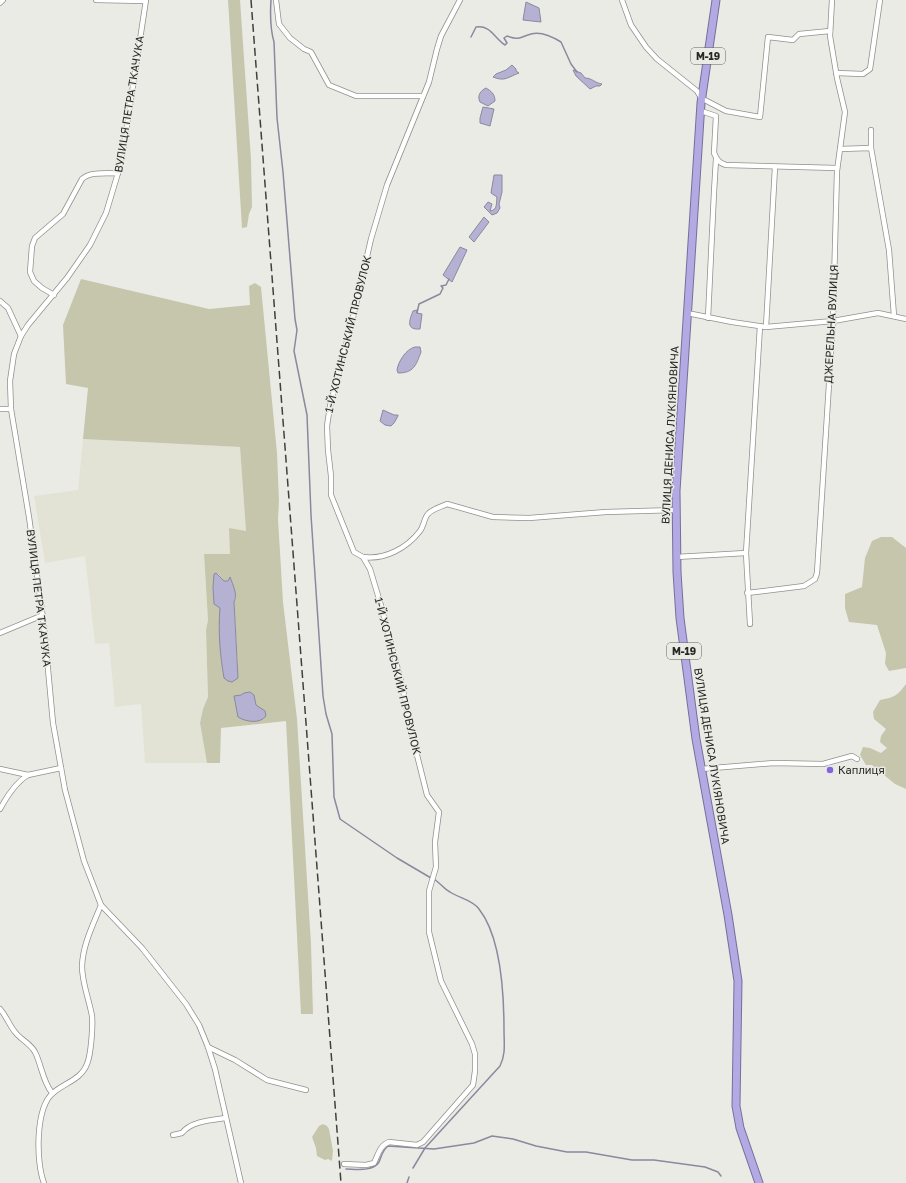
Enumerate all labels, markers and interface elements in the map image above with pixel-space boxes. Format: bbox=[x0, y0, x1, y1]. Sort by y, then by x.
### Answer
street label: ВУЛИЦЯ ПЕТРА ТКАЧУКА bbox=[111, 34, 146, 173]
road number: М-19 bbox=[691, 48, 725, 64]
street label: 1-Й ХОТИНСЬКИЙ ПРОВУЛОК bbox=[322, 253, 373, 414]
street label: ДЖЕРЕЛЬНА ВУЛИЦЯ bbox=[821, 264, 840, 384]
street label: ВУЛИЦЯ ДЕНИСА ЛУКІЯНОВИЧА bbox=[658, 345, 681, 524]
street label: ВУЛИЦЯ ПЕТРА ТКАЧУКА bbox=[25, 528, 54, 668]
street label: 1-Й ХОТИНСЬКИЙ ПРОВУЛОК bbox=[373, 596, 424, 756]
road number: М-19 bbox=[667, 643, 701, 659]
street label: ВУЛИЦЯ ДЕНИСА ЛУКІЯНОВИЧА bbox=[692, 667, 733, 846]
place label: Каплиця bbox=[838, 763, 885, 776]
marker: Каплиця bbox=[825, 765, 835, 775]

